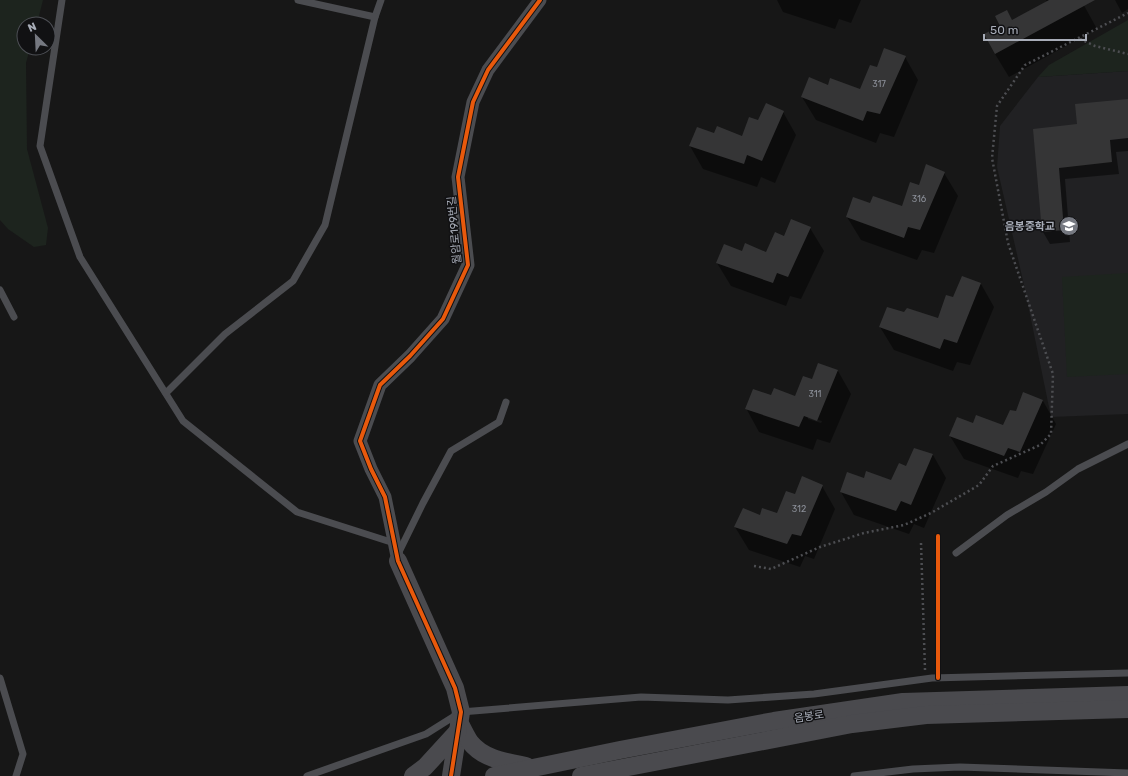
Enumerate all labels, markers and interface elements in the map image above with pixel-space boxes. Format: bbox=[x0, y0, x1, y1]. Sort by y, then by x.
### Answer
north arrow bbox=[16, 16, 56, 56]
scale bar bbox=[984, 16, 1086, 42]
text: N bbox=[26, 20, 38, 35]
text: 50 m bbox=[990, 23, 1018, 37]
house number: 317 bbox=[872, 79, 886, 89]
house number: 316 bbox=[912, 194, 927, 204]
street label: 월암로199번길 bbox=[445, 195, 464, 265]
school or university icon: 음봉중학교 bbox=[1058, 215, 1080, 237]
place label: 음봉중학교 bbox=[1004, 220, 1055, 233]
house number: 311 bbox=[809, 389, 822, 399]
house number: 312 bbox=[792, 504, 806, 514]
street label: 음봉로 bbox=[793, 708, 825, 725]

